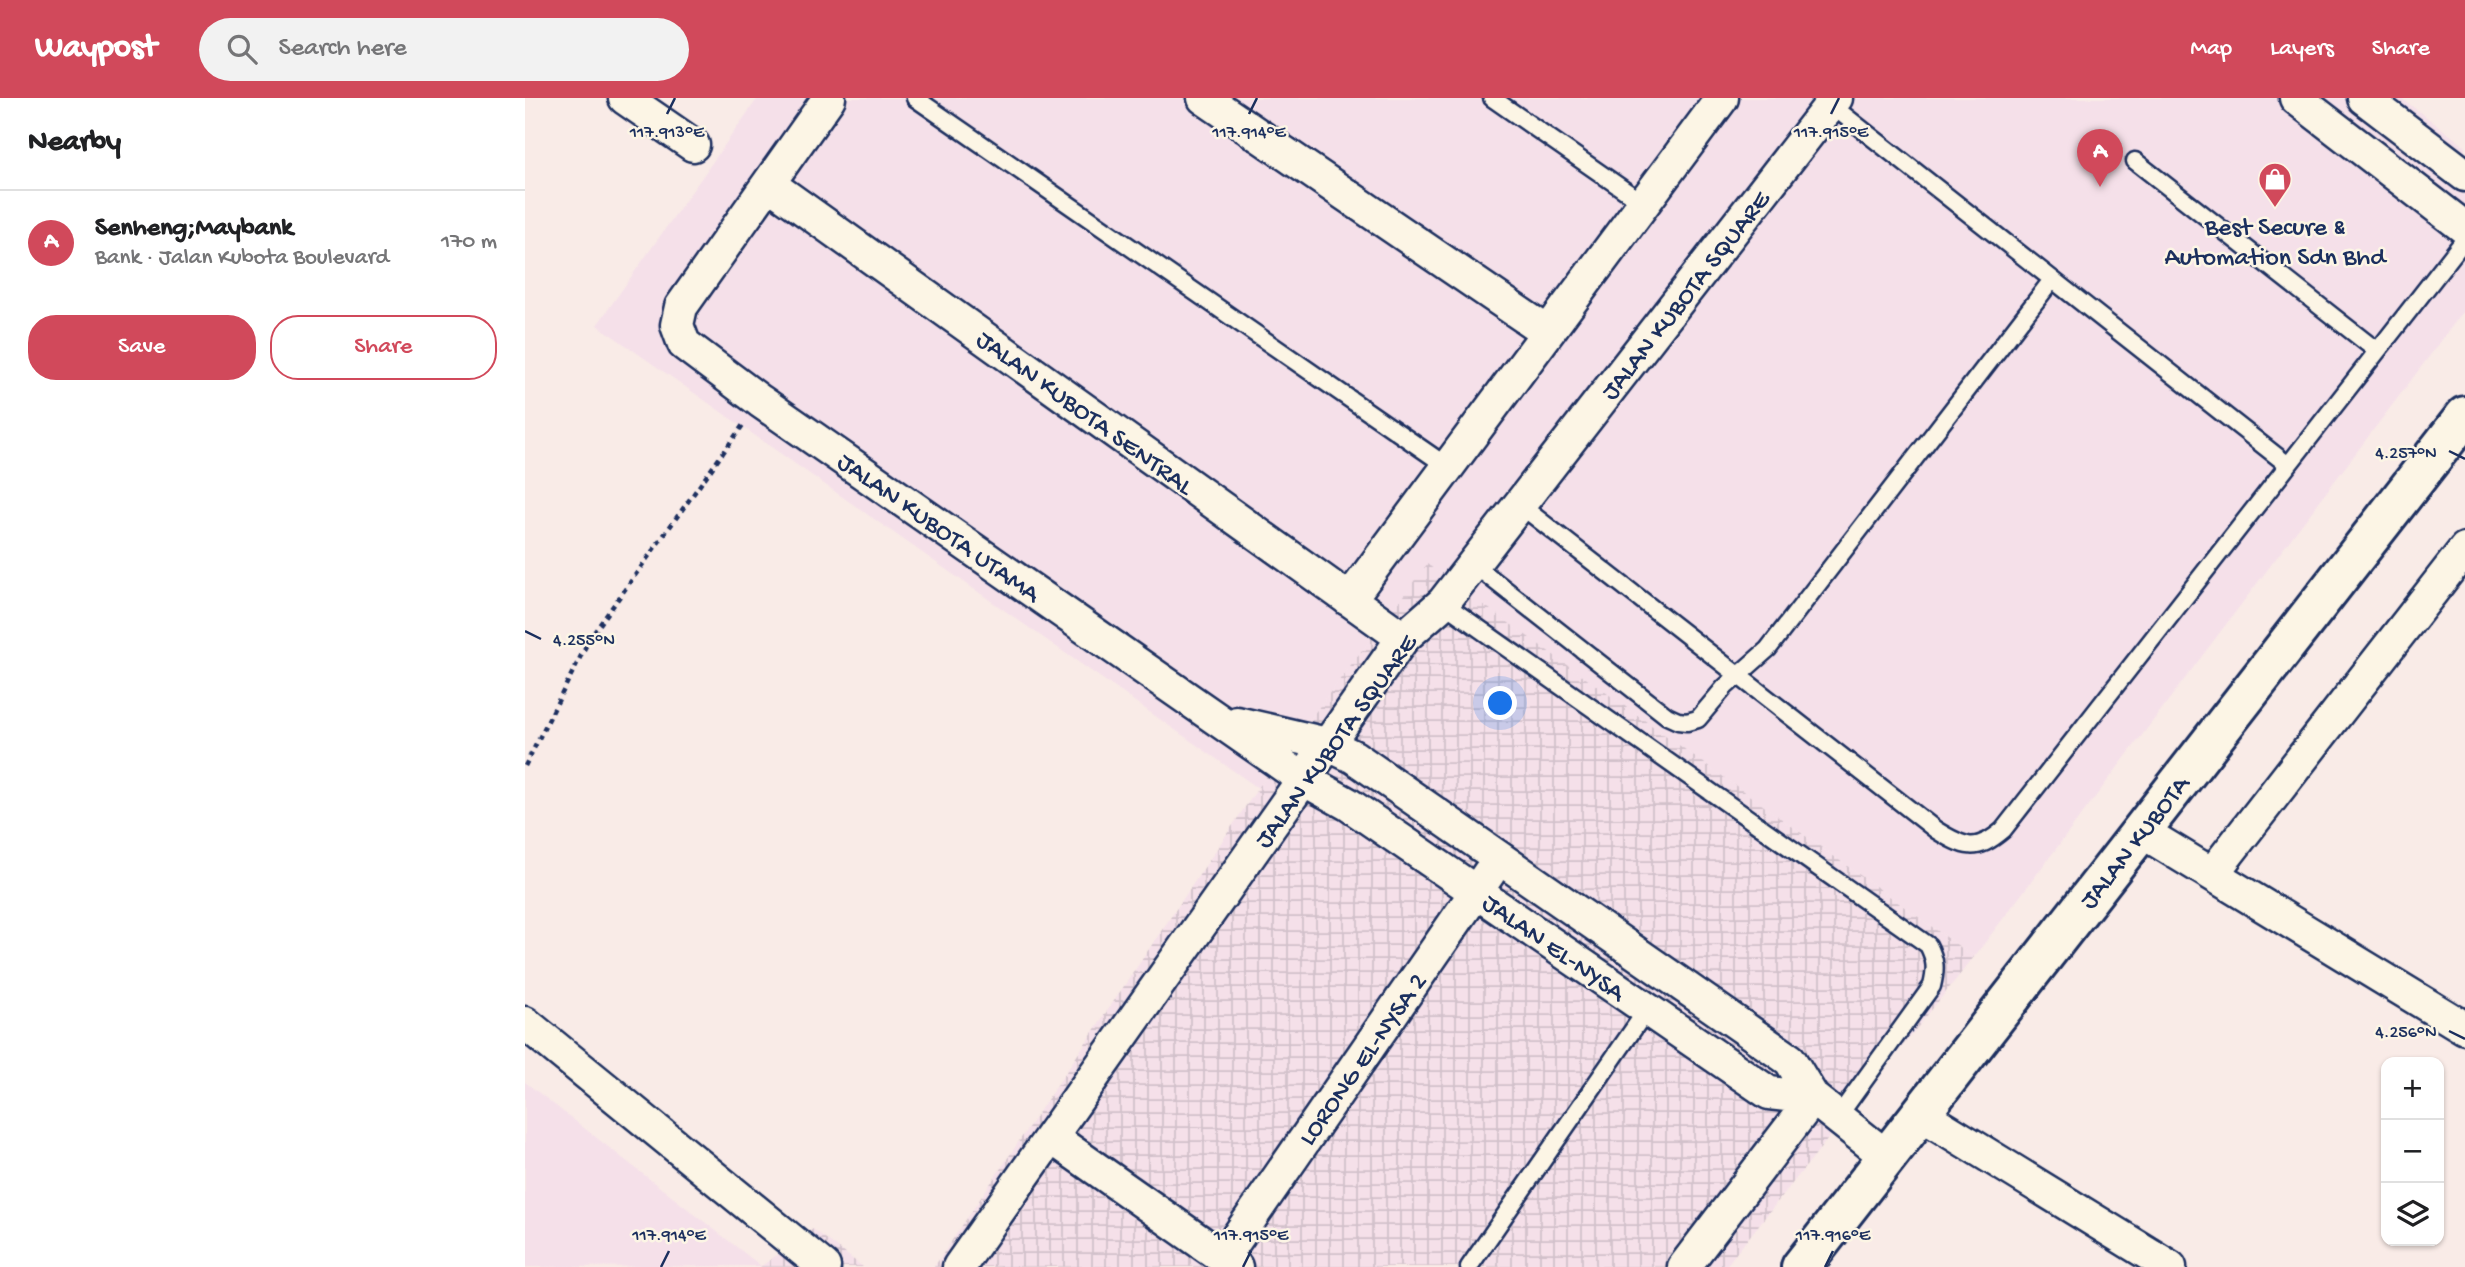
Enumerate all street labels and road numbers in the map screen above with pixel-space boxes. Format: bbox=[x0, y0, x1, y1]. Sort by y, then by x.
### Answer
street label: JALAN KUBOTA SQUARE bbox=[1596, 186, 1779, 407]
street label: JALAN KUBOTA SENTRAL bbox=[969, 326, 1199, 505]
street label: JALAN KUBOTA UTAMA bbox=[830, 448, 1046, 612]
street label: JALAN KUBOTA SQUARE bbox=[1250, 629, 1426, 856]
street label: JALAN KUBOTA bbox=[2075, 770, 2199, 917]
street label: JALAN EL-NYSA bbox=[1475, 889, 1631, 1011]
street label: LORONG EL-NYSA 2 bbox=[1294, 968, 1436, 1153]

